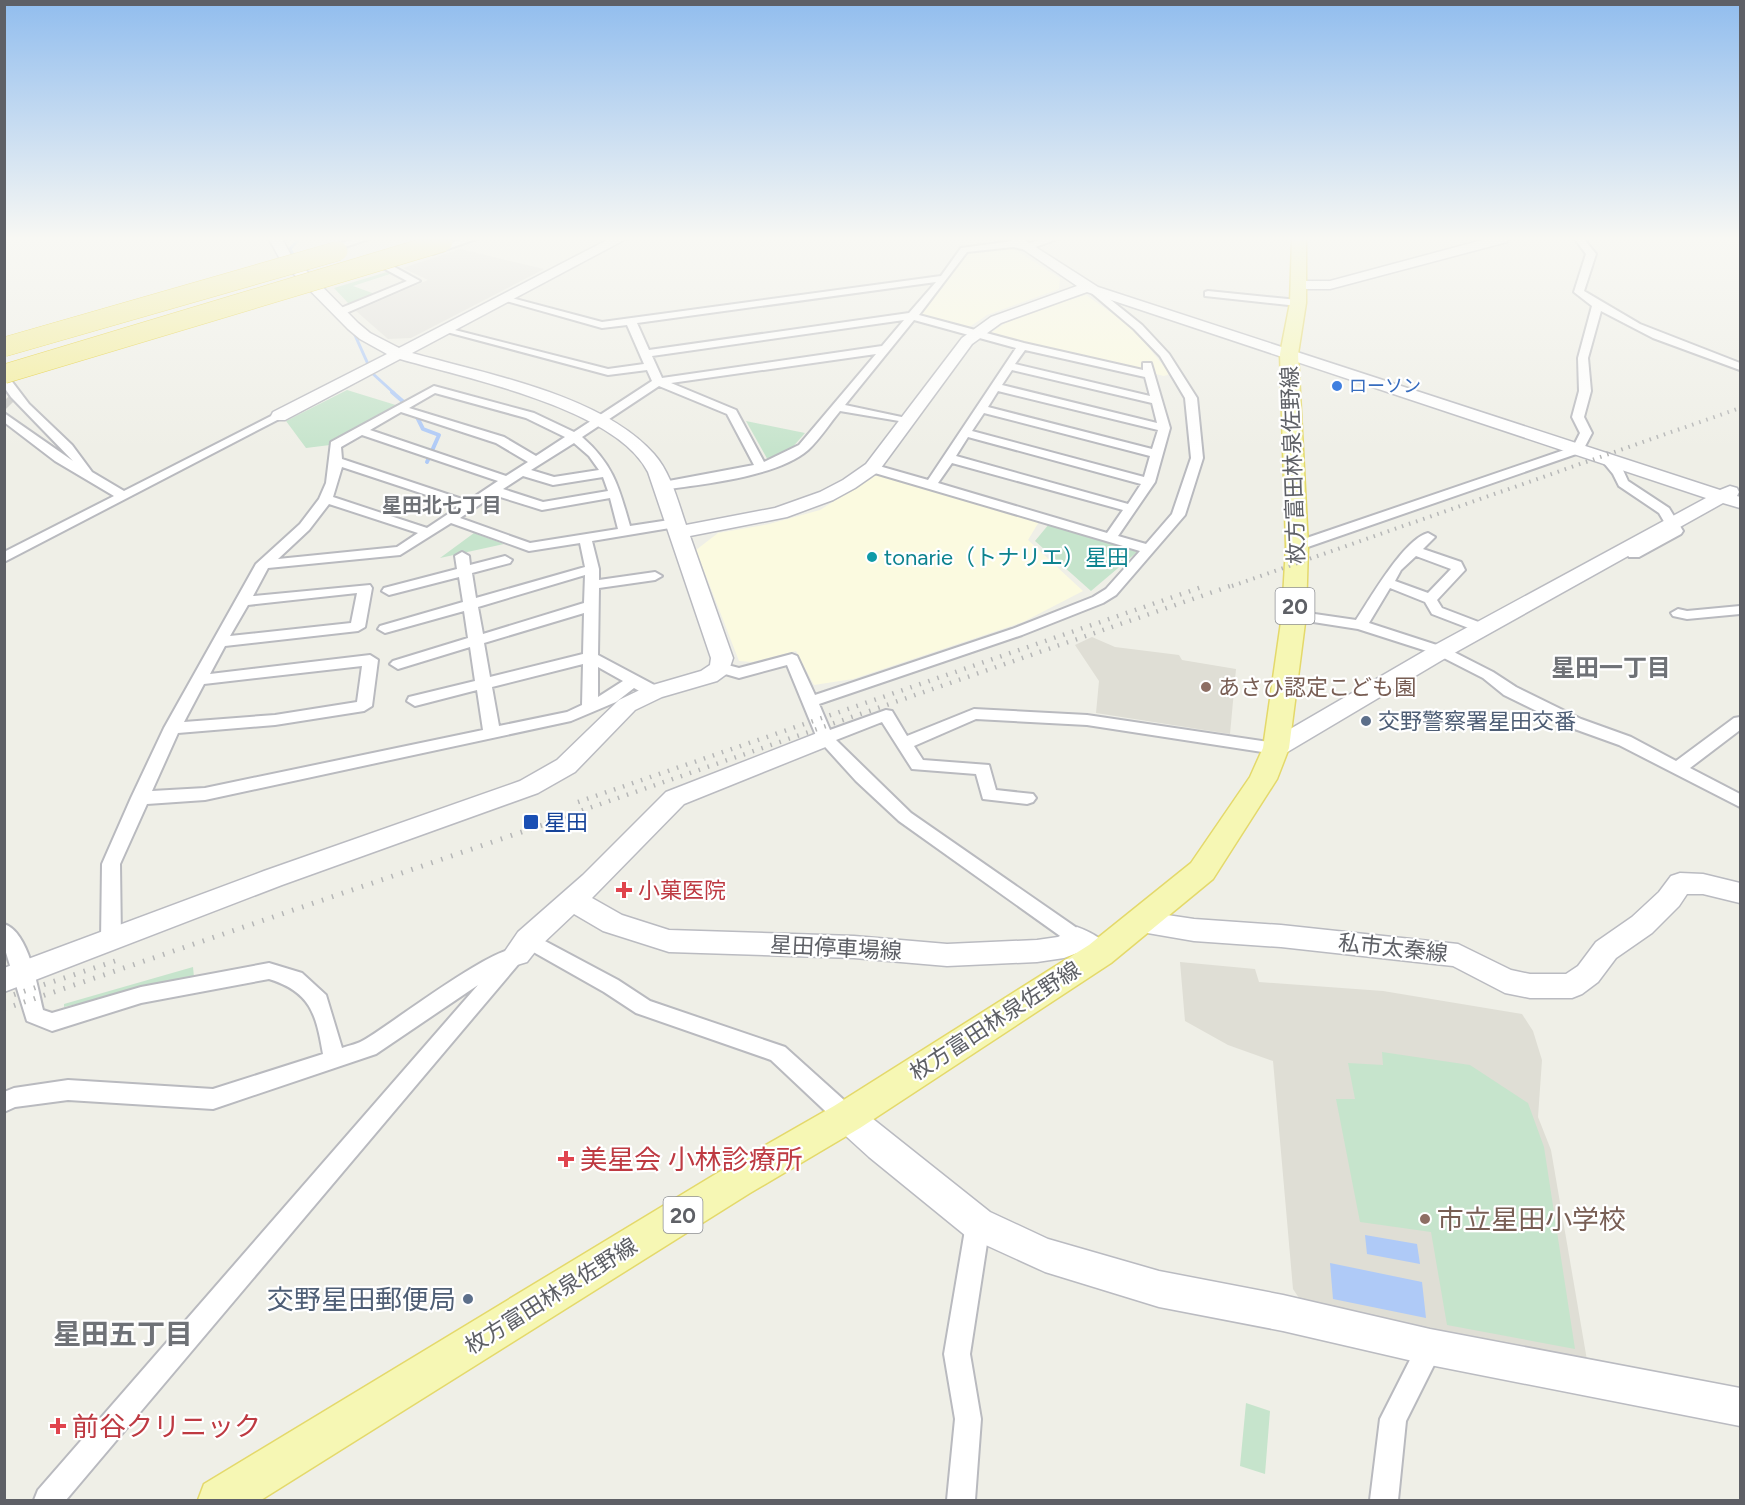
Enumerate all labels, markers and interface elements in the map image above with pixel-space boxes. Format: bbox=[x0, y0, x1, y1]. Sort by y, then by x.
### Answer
street label: 枚方富田林泉佐野線 bbox=[1276, 366, 1310, 564]
place label: ローソン bbox=[1349, 375, 1421, 397]
marker: ローソン bbox=[1330, 379, 1344, 393]
district label: 星田北七丁目 bbox=[382, 493, 502, 517]
place label: tonarie（トナリエ）星田 bbox=[884, 544, 1129, 571]
marker: tonarie（トナリエ）星田 bbox=[865, 550, 879, 564]
road number: 20 bbox=[1276, 588, 1314, 624]
district label: 星田一丁目 bbox=[1551, 653, 1671, 682]
place label: あさひ認定こども園 bbox=[1218, 674, 1416, 701]
marker: あさひ認定こども園 bbox=[1199, 680, 1213, 694]
place label: 交野警察署星田交番 bbox=[1378, 708, 1576, 735]
marker: 交野警察署星田交番 bbox=[1359, 714, 1373, 728]
place label: 星田 bbox=[544, 809, 588, 836]
marker: 星田 bbox=[522, 813, 540, 831]
place label: 小菓医院 bbox=[638, 877, 726, 904]
marker: 小菓医院 bbox=[615, 881, 633, 899]
street label: 私市太秦線 bbox=[1337, 929, 1449, 967]
street label: 星田停車場線 bbox=[769, 931, 903, 965]
street label: 枚方富田林泉佐野線 bbox=[905, 956, 1085, 1086]
place label: 美星会 小林診療所 bbox=[580, 1143, 803, 1176]
marker: 美星会 小林診療所 bbox=[557, 1150, 575, 1168]
road number: 20 bbox=[664, 1197, 702, 1233]
place label: 市立星田小学校 bbox=[1437, 1203, 1626, 1236]
marker: 市立星田小学校 bbox=[1418, 1212, 1432, 1226]
street label: 枚方富田林泉佐野線 bbox=[460, 1232, 642, 1360]
place label: 交野星田郵便局 bbox=[267, 1283, 456, 1316]
marker: 交野星田郵便局 bbox=[461, 1292, 475, 1306]
district label: 星田五丁目 bbox=[53, 1317, 193, 1351]
place label: 前谷クリニック bbox=[72, 1410, 261, 1443]
marker: 前谷クリニック bbox=[49, 1417, 67, 1435]

